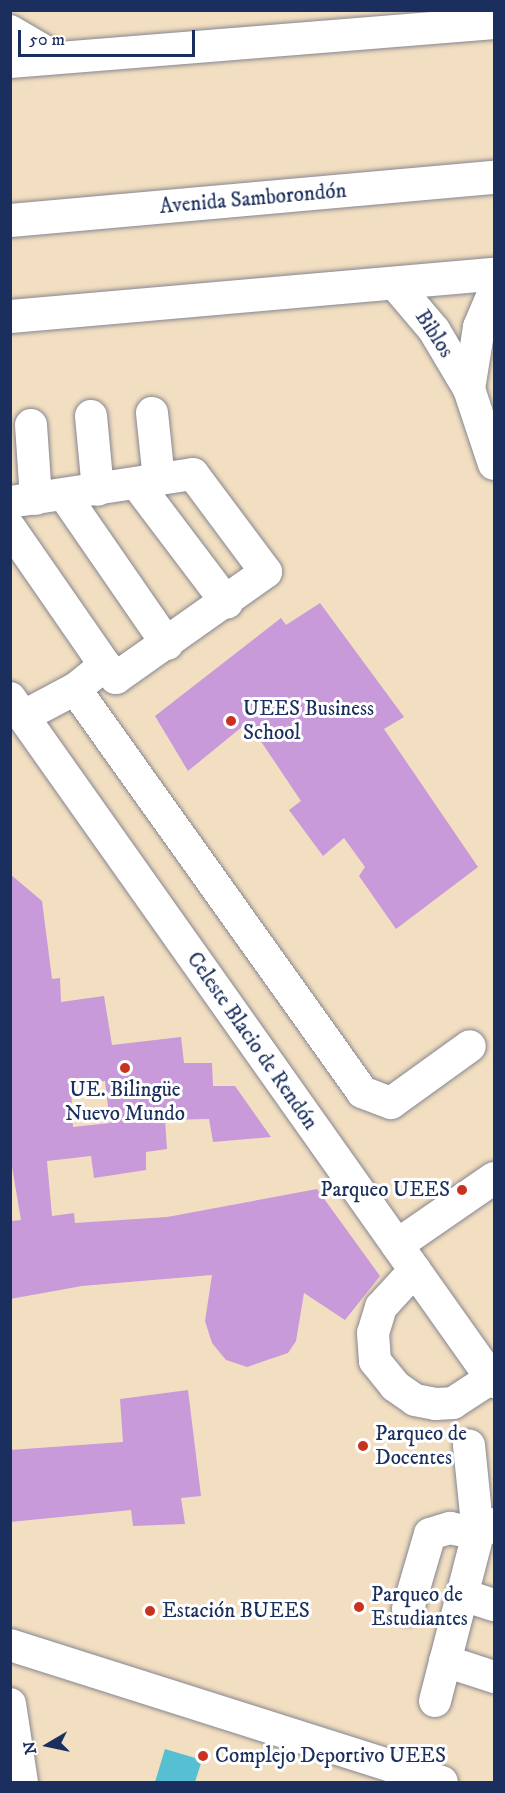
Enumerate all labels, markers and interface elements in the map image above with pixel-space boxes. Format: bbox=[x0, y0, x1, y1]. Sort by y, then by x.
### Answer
scale bar bbox=[21, 18, 198, 56]
text: 50 m bbox=[29, 29, 65, 51]
street label: Avenida Samborondón bbox=[159, 178, 347, 220]
street label: Biblos bbox=[409, 305, 459, 363]
place label: UEES Business School bbox=[243, 696, 374, 746]
marker: UEES Business School bbox=[224, 714, 238, 728]
street label: Celeste Blacio de Rendón bbox=[181, 947, 323, 1135]
marker: UE. Bilingüe Nuevo Mundo bbox=[118, 1061, 132, 1075]
place label: UE. Bilingüe Nuevo Mundo bbox=[65, 1077, 185, 1127]
place label: Parqueo UEES bbox=[320, 1177, 450, 1203]
marker: Parqueo UEES bbox=[455, 1183, 469, 1197]
place label: Parqueo de Docentes bbox=[375, 1421, 467, 1471]
marker: Parqueo de Docentes bbox=[356, 1439, 370, 1453]
place label: Parqueo de Estudiantes bbox=[371, 1582, 468, 1632]
place label: Estación BUEES bbox=[162, 1598, 310, 1624]
marker: Parqueo de Estudiantes bbox=[352, 1600, 366, 1614]
marker: Estación BUEES bbox=[143, 1604, 157, 1618]
north arrow bbox=[18, 1715, 78, 1775]
text: N bbox=[19, 1740, 41, 1756]
place label: Complejo Deportivo UEES bbox=[215, 1743, 446, 1769]
marker: Complejo Deportivo UEES bbox=[196, 1749, 210, 1763]

